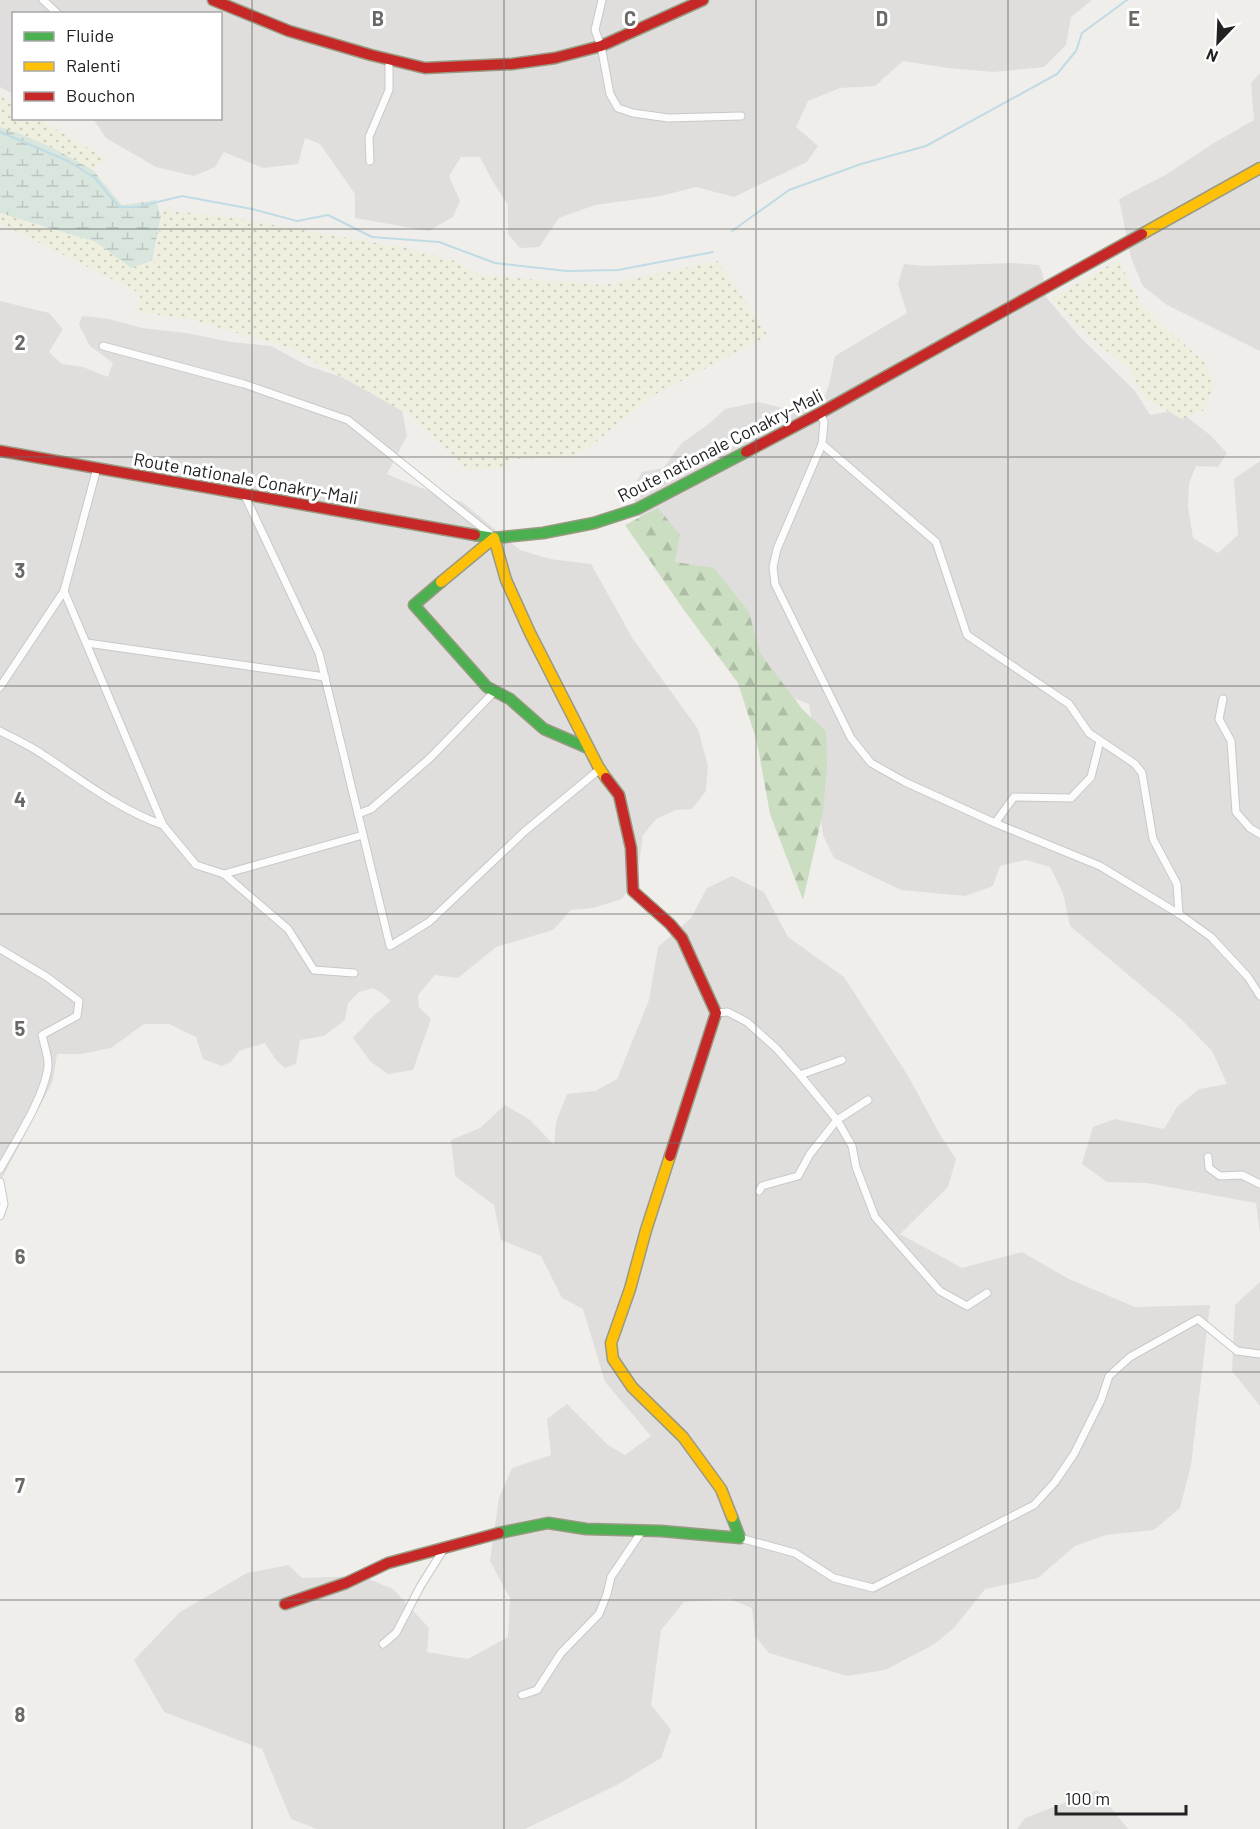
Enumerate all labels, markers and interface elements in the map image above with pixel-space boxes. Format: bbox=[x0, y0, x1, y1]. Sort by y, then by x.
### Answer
text: B bbox=[372, 6, 384, 30]
text: C bbox=[624, 6, 636, 30]
text: D bbox=[876, 6, 888, 30]
text: E bbox=[1128, 6, 1140, 30]
legend bbox=[12, 12, 222, 120]
north arrow bbox=[1188, 12, 1248, 72]
text: Fluide bbox=[66, 24, 114, 46]
text: N bbox=[1203, 45, 1221, 67]
text: Ralenti bbox=[66, 54, 121, 76]
text: Bouchon bbox=[66, 84, 135, 106]
text: 2 bbox=[14, 330, 26, 354]
street label: Route nationale Conakry-Mali bbox=[614, 384, 826, 506]
street label: Route nationale Conakry-Mali bbox=[132, 447, 360, 509]
text: 3 bbox=[15, 558, 25, 582]
text: 4 bbox=[14, 787, 26, 811]
text: 5 bbox=[15, 1016, 26, 1040]
text: 6 bbox=[15, 1244, 26, 1268]
text: 7 bbox=[15, 1473, 25, 1497]
text: 8 bbox=[15, 1702, 26, 1726]
scale bar bbox=[1056, 1778, 1186, 1816]
text: 100 m bbox=[1065, 1787, 1110, 1809]

